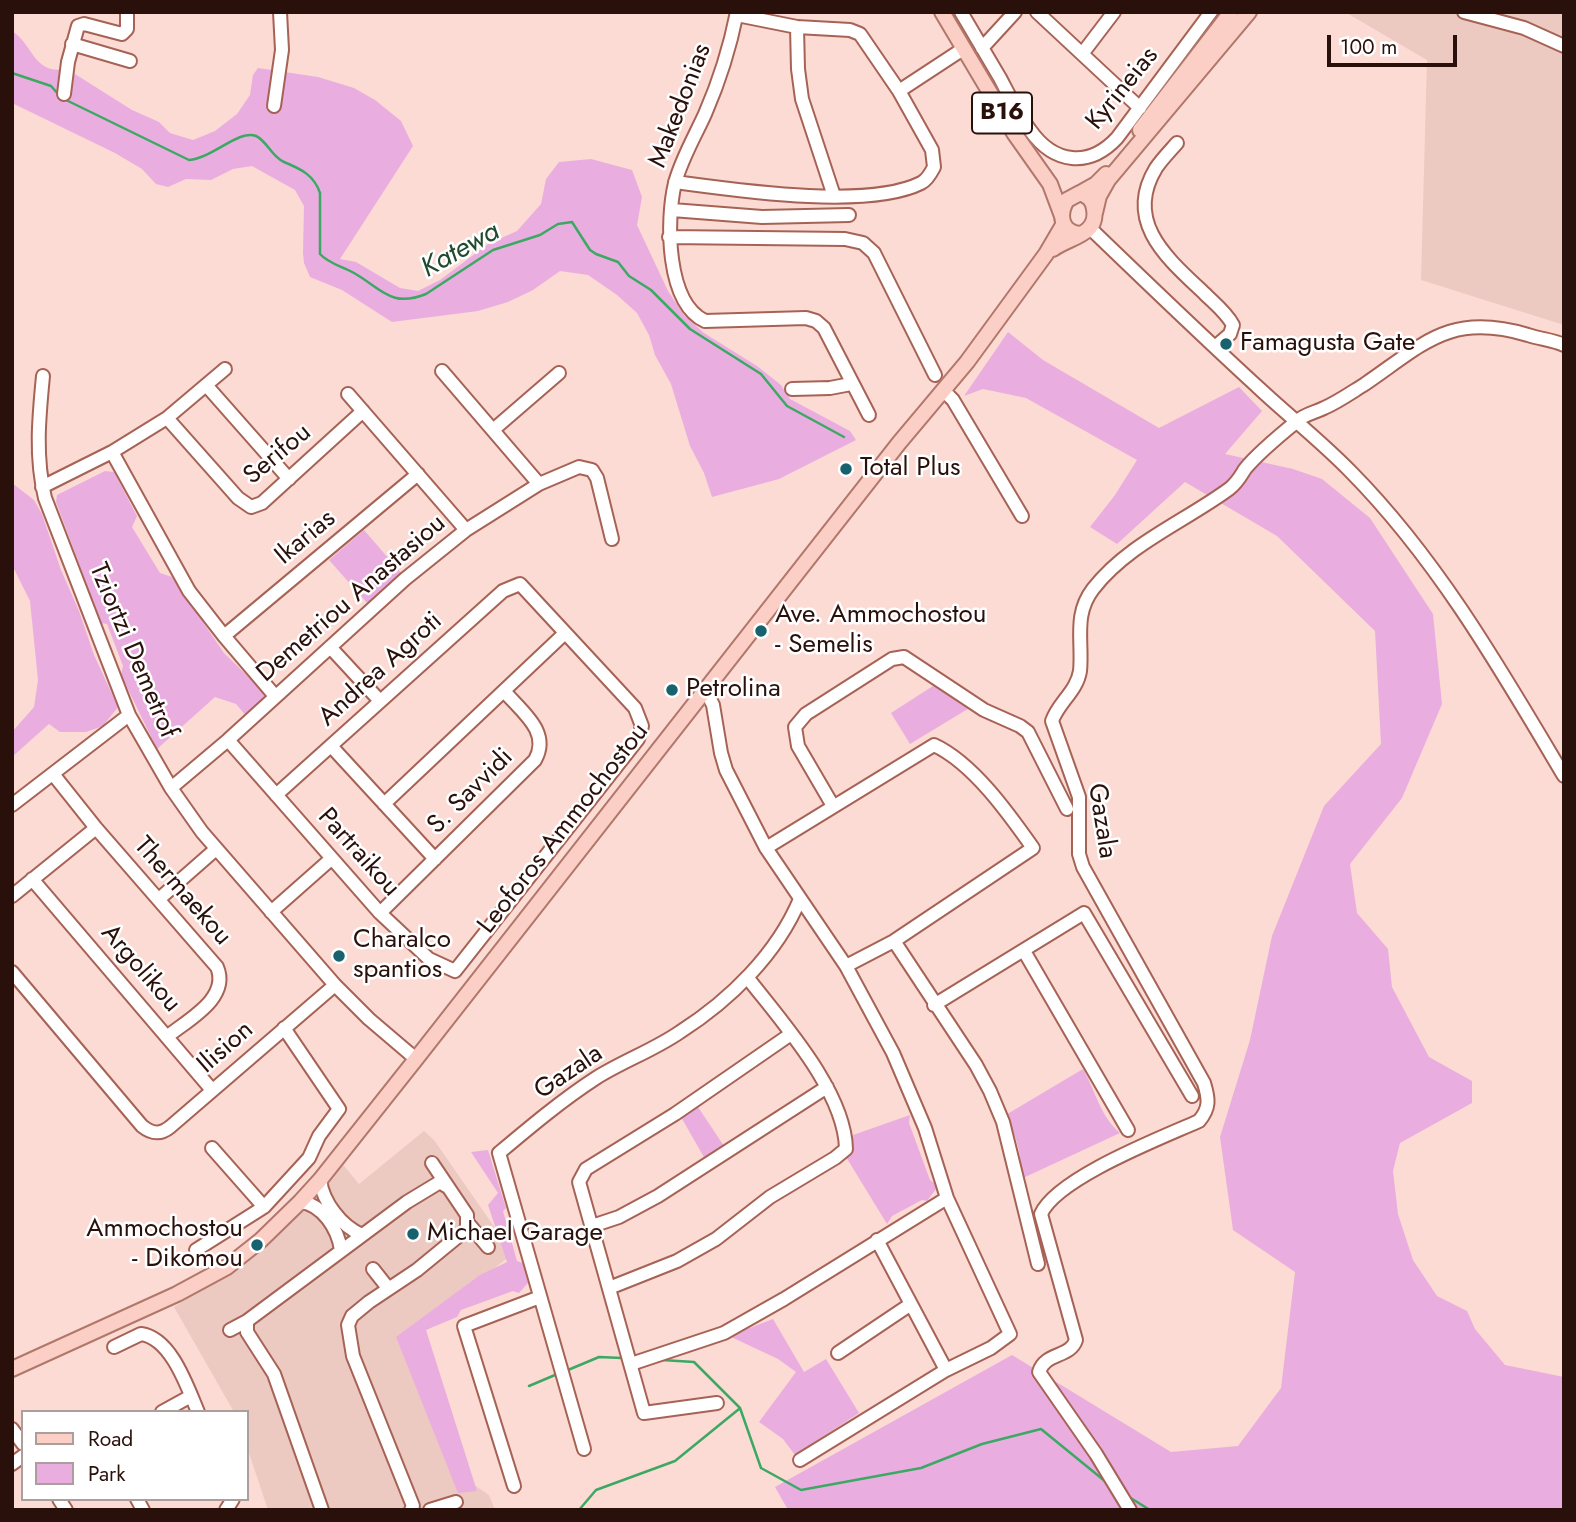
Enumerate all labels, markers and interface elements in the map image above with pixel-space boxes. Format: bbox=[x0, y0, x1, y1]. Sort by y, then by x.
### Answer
scale bar bbox=[1331, 21, 1460, 65]
text: 100 m bbox=[1340, 32, 1397, 62]
street label: Makedonias bbox=[643, 40, 719, 172]
street label: Kyrineias bbox=[1080, 41, 1166, 137]
road number: B16 bbox=[972, 92, 1032, 134]
water label: Katewa bbox=[416, 216, 506, 286]
place label: Famagusta Gate bbox=[1240, 328, 1415, 360]
marker: Famagusta Gate bbox=[1218, 336, 1234, 352]
street label: Serifou bbox=[238, 418, 318, 492]
place label: Total Plus bbox=[860, 453, 961, 485]
marker: Total Plus bbox=[838, 461, 854, 477]
street label: Ikarias bbox=[270, 504, 342, 572]
street label: Demetriou Anastasiou bbox=[251, 509, 453, 689]
street label: Tziortzi Demetrof bbox=[81, 559, 183, 743]
place label: Ave. Ammochostou - Semelis bbox=[775, 600, 986, 662]
street label: Andrea Agroti bbox=[313, 606, 449, 734]
marker: Ave. Ammochostou - Semelis bbox=[753, 623, 769, 639]
place label: Petrolina bbox=[686, 674, 781, 706]
marker: Petrolina bbox=[664, 682, 680, 698]
street label: Leoforos Ammochostou bbox=[472, 717, 656, 941]
street label: S. Savvidi bbox=[422, 743, 520, 841]
street label: Gazala bbox=[1080, 781, 1122, 861]
street label: Partraikou bbox=[310, 802, 406, 904]
street label: Thermaekou bbox=[127, 832, 237, 952]
street label: Argolikou bbox=[93, 919, 187, 1019]
place label: Charalco spantios bbox=[353, 925, 451, 986]
marker: Charalco spantios bbox=[331, 948, 347, 964]
street label: Ilision bbox=[192, 1015, 260, 1081]
street label: Gazala bbox=[529, 1039, 609, 1107]
place label: Ammochostou - Dikomou bbox=[86, 1214, 243, 1276]
place label: Michael Garage bbox=[427, 1218, 603, 1250]
marker: Michael Garage bbox=[405, 1226, 421, 1242]
marker: Ammochostou - Dikomou bbox=[249, 1237, 265, 1253]
legend bbox=[21, 1410, 248, 1501]
text: Road bbox=[88, 1424, 133, 1454]
text: Park bbox=[88, 1459, 125, 1489]

